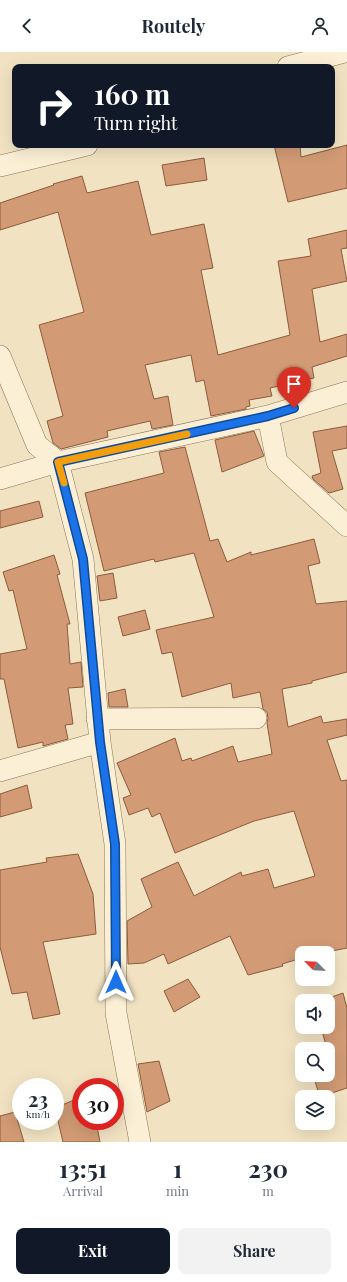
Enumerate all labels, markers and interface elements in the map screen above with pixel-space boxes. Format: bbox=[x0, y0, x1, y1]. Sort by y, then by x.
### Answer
text: Routely bbox=[142, 14, 205, 38]
icon: back bbox=[16, 15, 38, 37]
icon: person bbox=[309, 15, 331, 37]
text: 160 m bbox=[94, 75, 170, 112]
icon: right bbox=[28, 80, 80, 132]
text: Turn right bbox=[94, 111, 177, 135]
pin bbox=[277, 367, 311, 408]
icon: arrive bbox=[283, 373, 305, 395]
north arrow bbox=[295, 946, 335, 986]
map controls bbox=[295, 946, 335, 1130]
position arrow bbox=[95, 961, 137, 1003]
button: sound bbox=[295, 994, 335, 1034]
button: search bbox=[295, 1042, 335, 1082]
speed limit sign: 30 bbox=[72, 1078, 124, 1130]
text: 23 bbox=[28, 1085, 48, 1112]
button: layers bbox=[295, 1090, 335, 1130]
text: km/h bbox=[26, 1107, 50, 1121]
text: 13:51 bbox=[59, 1152, 107, 1184]
text: 1 bbox=[173, 1152, 182, 1184]
text: 230 bbox=[248, 1152, 288, 1184]
text: Arrival bbox=[63, 1182, 103, 1199]
text: min bbox=[166, 1182, 189, 1199]
text: m bbox=[262, 1182, 274, 1199]
button: Exit bbox=[16, 1228, 170, 1274]
button: Share bbox=[178, 1228, 331, 1274]

